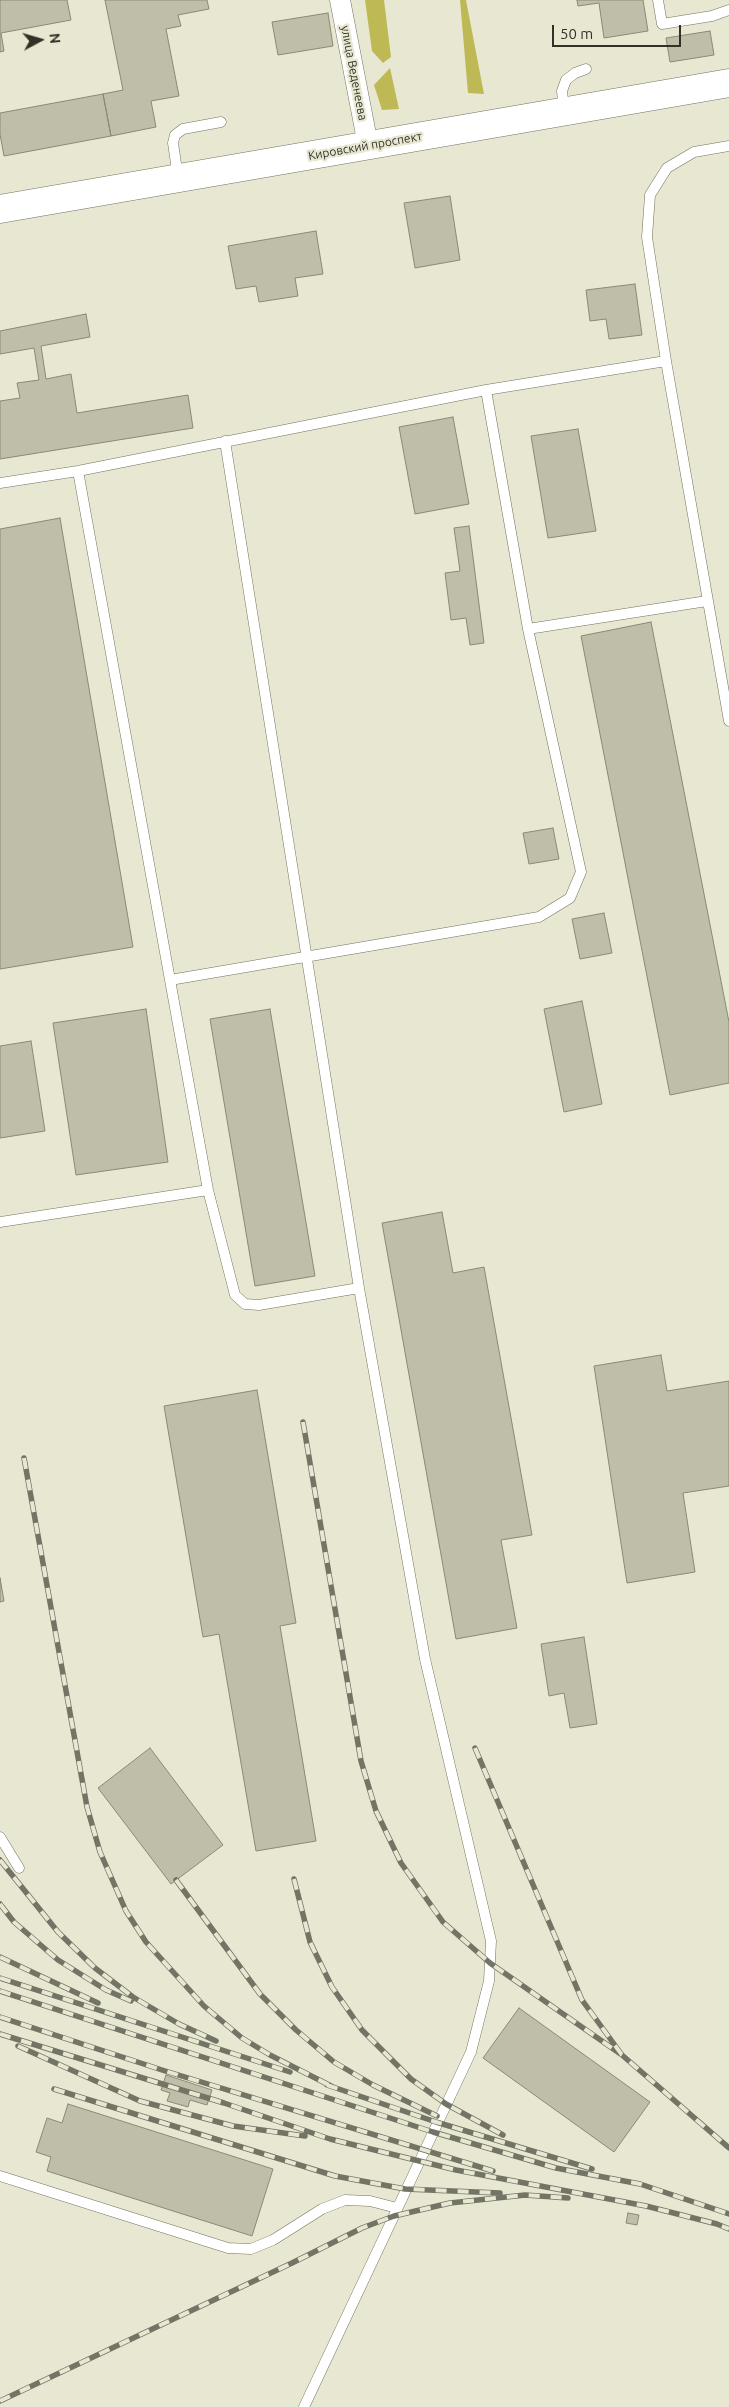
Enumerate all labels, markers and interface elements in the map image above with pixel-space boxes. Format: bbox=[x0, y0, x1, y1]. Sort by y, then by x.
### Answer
north arrow bbox=[15, 15, 65, 65]
scale bar bbox=[554, 15, 683, 47]
street label: улица Веденеева bbox=[338, 24, 370, 122]
text: 50 m bbox=[560, 25, 593, 42]
text: N bbox=[46, 32, 63, 44]
street label: Кировский проспект bbox=[307, 129, 423, 163]

